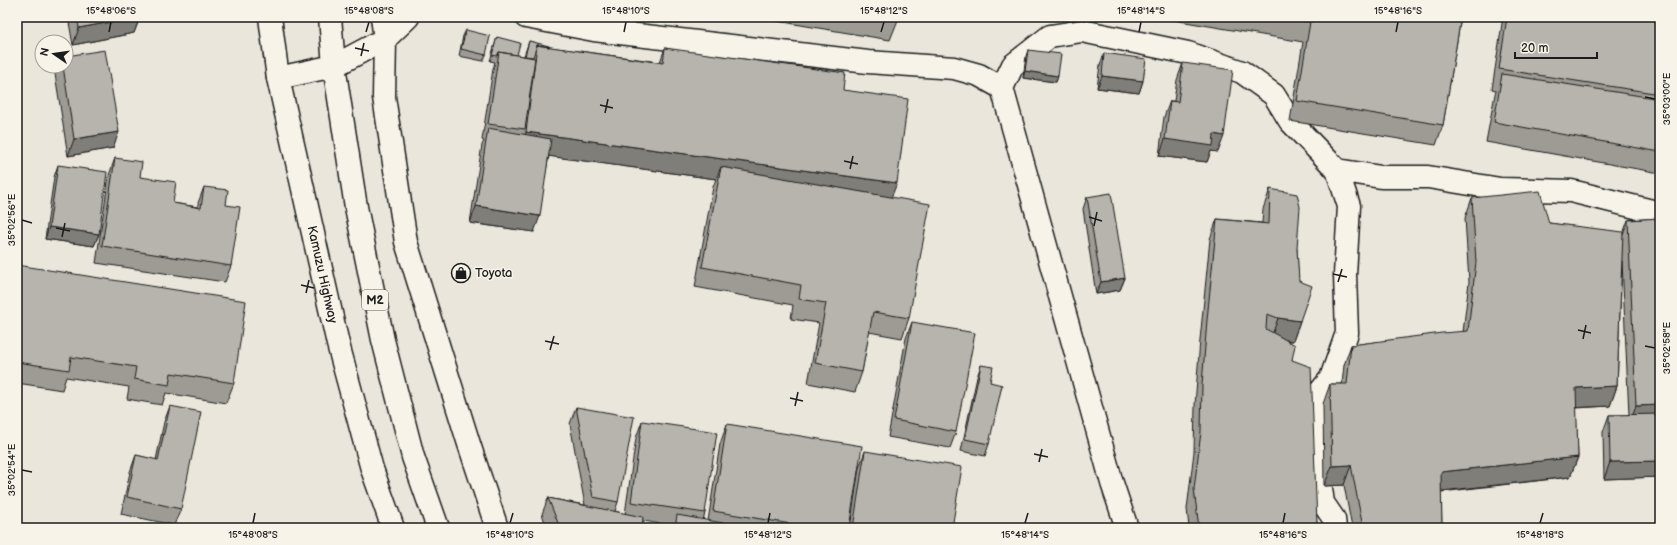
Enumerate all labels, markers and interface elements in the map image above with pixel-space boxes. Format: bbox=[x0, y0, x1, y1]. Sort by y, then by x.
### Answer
text: 15°48'06"S bbox=[86, 5, 136, 17]
text: 15°48'08"S bbox=[344, 5, 394, 17]
text: 15°48'10"S bbox=[602, 5, 650, 17]
text: 15°48'12"S bbox=[860, 5, 908, 17]
text: 15°48'14"S bbox=[1117, 5, 1165, 17]
text: 15°48'16"S bbox=[1374, 5, 1422, 17]
north arrow bbox=[34, 34, 74, 74]
scale bar bbox=[1515, 34, 1597, 60]
text: 20 m bbox=[1521, 41, 1548, 56]
text: N bbox=[37, 46, 52, 57]
text: 35°03'00"E bbox=[1661, 72, 1673, 125]
text: 35°02'56"E bbox=[6, 193, 18, 246]
street label: Kamuzu Highway bbox=[304, 224, 341, 325]
shop icon: Toyota bbox=[450, 262, 472, 284]
place label: Toyota bbox=[475, 265, 512, 281]
road number: M2 bbox=[362, 290, 388, 310]
text: 35°02'58"E bbox=[1661, 321, 1673, 374]
text: 35°02'54"E bbox=[6, 443, 18, 496]
text: 15°48'08"S bbox=[228, 529, 278, 541]
text: 15°48'10"S bbox=[486, 529, 534, 541]
text: 15°48'12"S bbox=[744, 529, 792, 541]
text: 15°48'14"S bbox=[1001, 529, 1049, 541]
text: 15°48'16"S bbox=[1259, 529, 1307, 541]
text: 15°48'18"S bbox=[1516, 529, 1564, 541]

